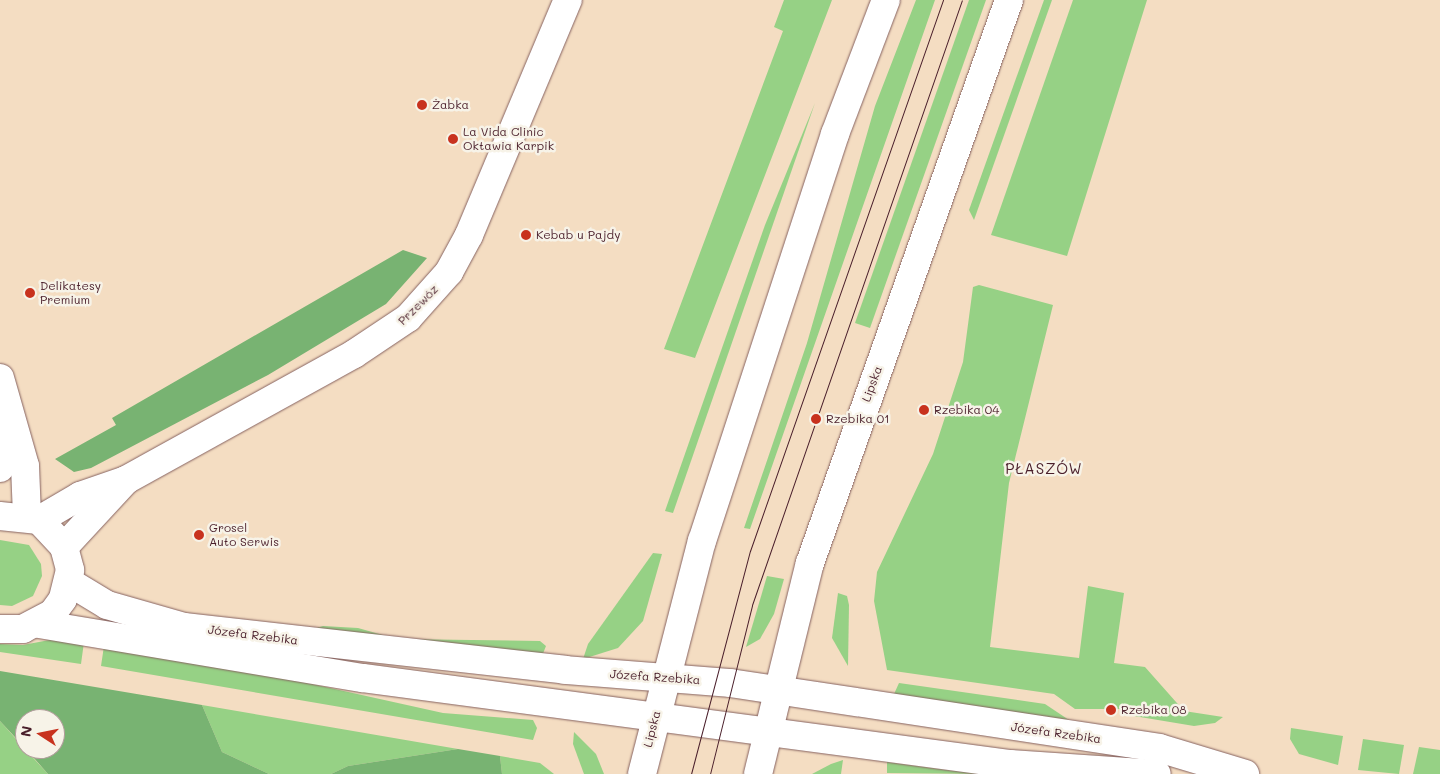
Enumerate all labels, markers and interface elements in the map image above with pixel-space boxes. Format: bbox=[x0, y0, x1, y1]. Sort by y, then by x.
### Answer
place label: Żabka bbox=[432, 98, 469, 112]
marker: Żabka bbox=[416, 99, 428, 111]
place label: La Vida Clinic Oktawia Karpik bbox=[463, 125, 554, 153]
marker: La Vida Clinic Oktawia Karpik bbox=[447, 133, 459, 145]
place label: Kebab u Pajdy bbox=[536, 228, 620, 242]
marker: Kebab u Pajdy bbox=[520, 229, 532, 241]
place label: Delikatesy Premium bbox=[40, 279, 101, 307]
street label: Przewóz bbox=[395, 282, 441, 328]
marker: Delikatesy Premium bbox=[24, 287, 36, 299]
street label: Lipska bbox=[859, 364, 885, 404]
place label: Rzebika 04 bbox=[934, 403, 999, 417]
marker: Rzebika 04 bbox=[918, 404, 930, 416]
place label: Rzebika 01 bbox=[826, 412, 890, 426]
marker: Rzebika 01 bbox=[810, 413, 822, 425]
district label: PŁASZÓW bbox=[1004, 460, 1084, 478]
place label: Grosel Auto Serwis bbox=[209, 521, 279, 549]
marker: Grosel Auto Serwis bbox=[193, 529, 205, 541]
street label: Józefa Rzebika bbox=[207, 622, 299, 648]
street label: Józefa Rzebika bbox=[609, 667, 701, 687]
place label: Rzebika 08 bbox=[1121, 703, 1186, 717]
marker: Rzebika 08 bbox=[1105, 704, 1117, 716]
north arrow bbox=[15, 709, 65, 759]
street label: Lipska bbox=[641, 709, 663, 749]
street label: Józefa Rzebika bbox=[1010, 720, 1102, 746]
text: N bbox=[15, 724, 36, 738]

